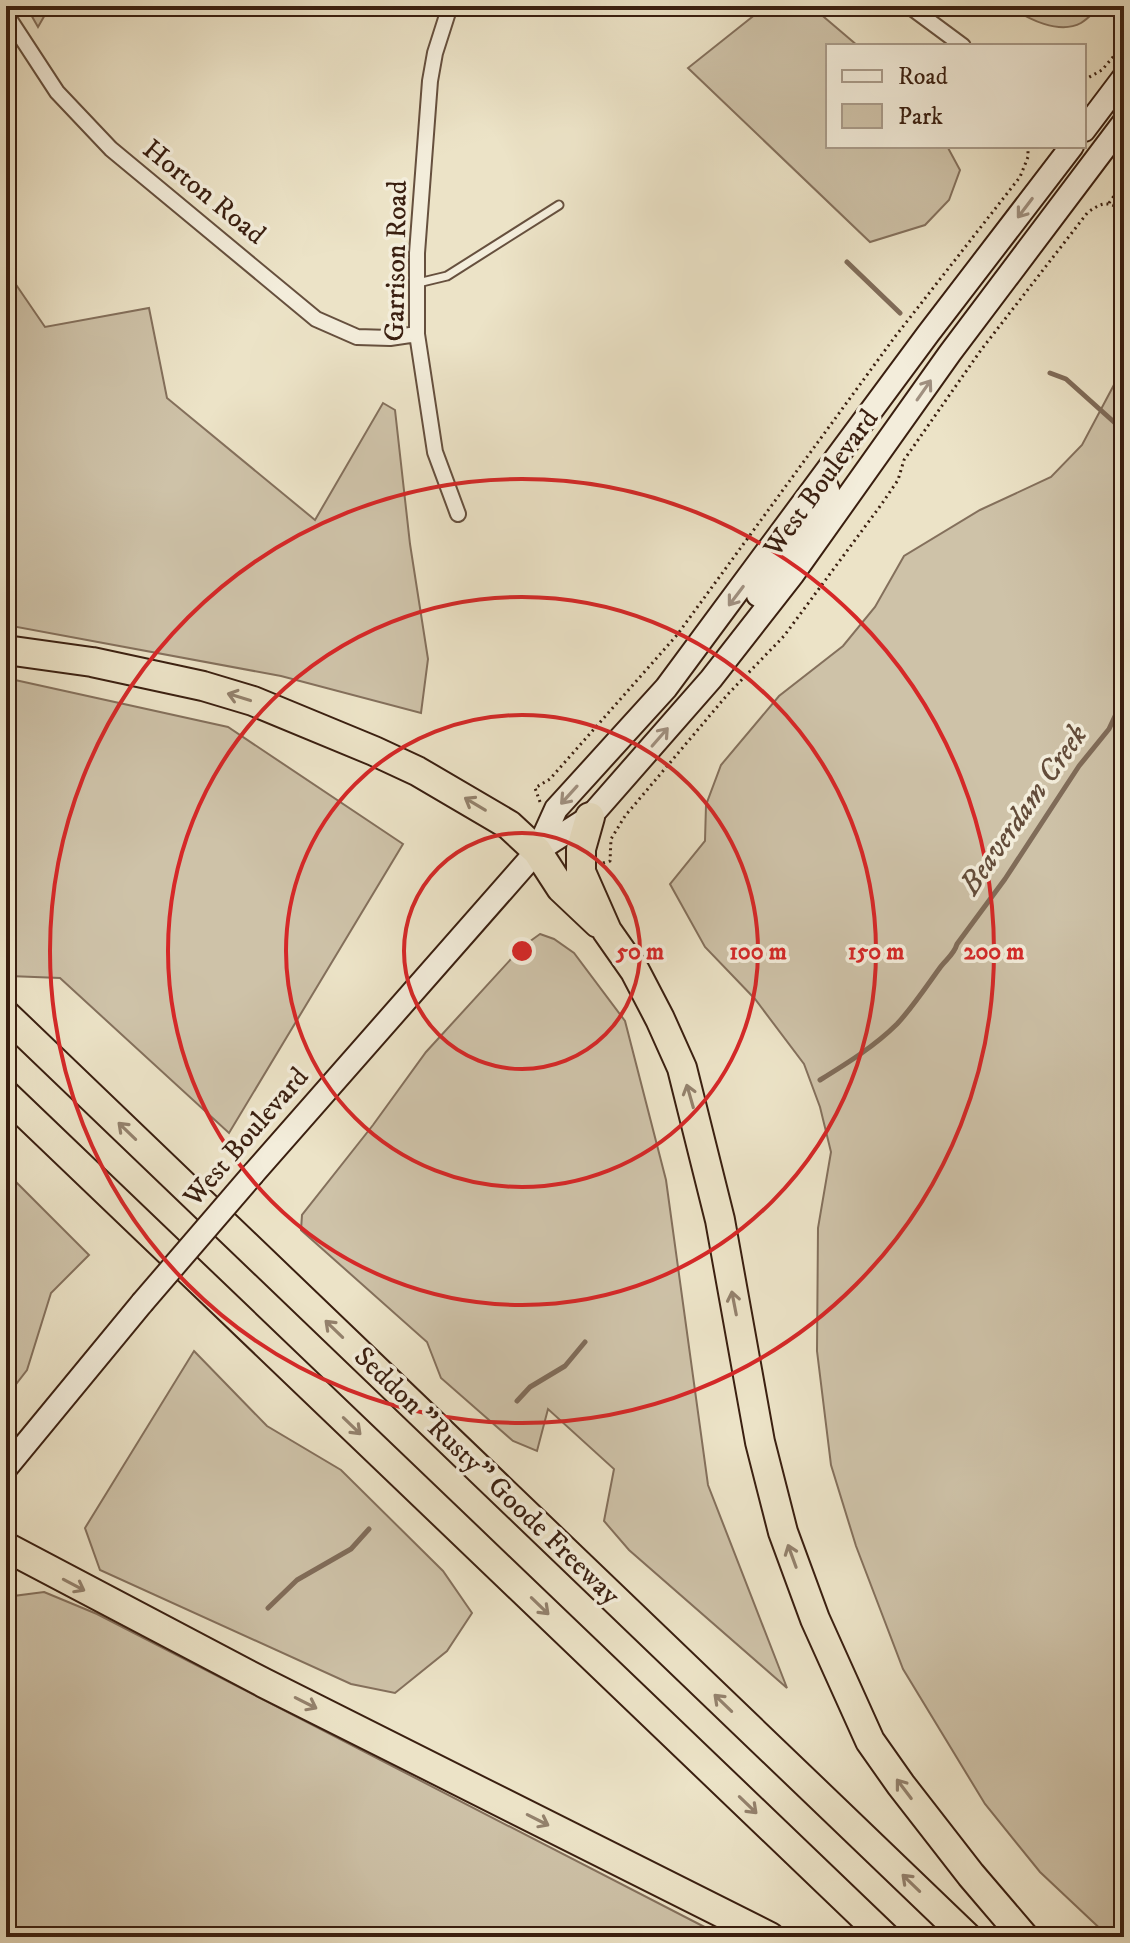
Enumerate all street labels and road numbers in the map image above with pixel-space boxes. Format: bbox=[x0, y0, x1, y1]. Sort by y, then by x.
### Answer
street label: Horton Road bbox=[135, 132, 273, 252]
street label: Garrison Road bbox=[377, 180, 415, 342]
street label: West Boulevard bbox=[755, 403, 886, 564]
street label: West Boulevard bbox=[175, 1060, 316, 1215]
street label: Seddon "Rusty" Goode Freeway bbox=[346, 1339, 628, 1613]

